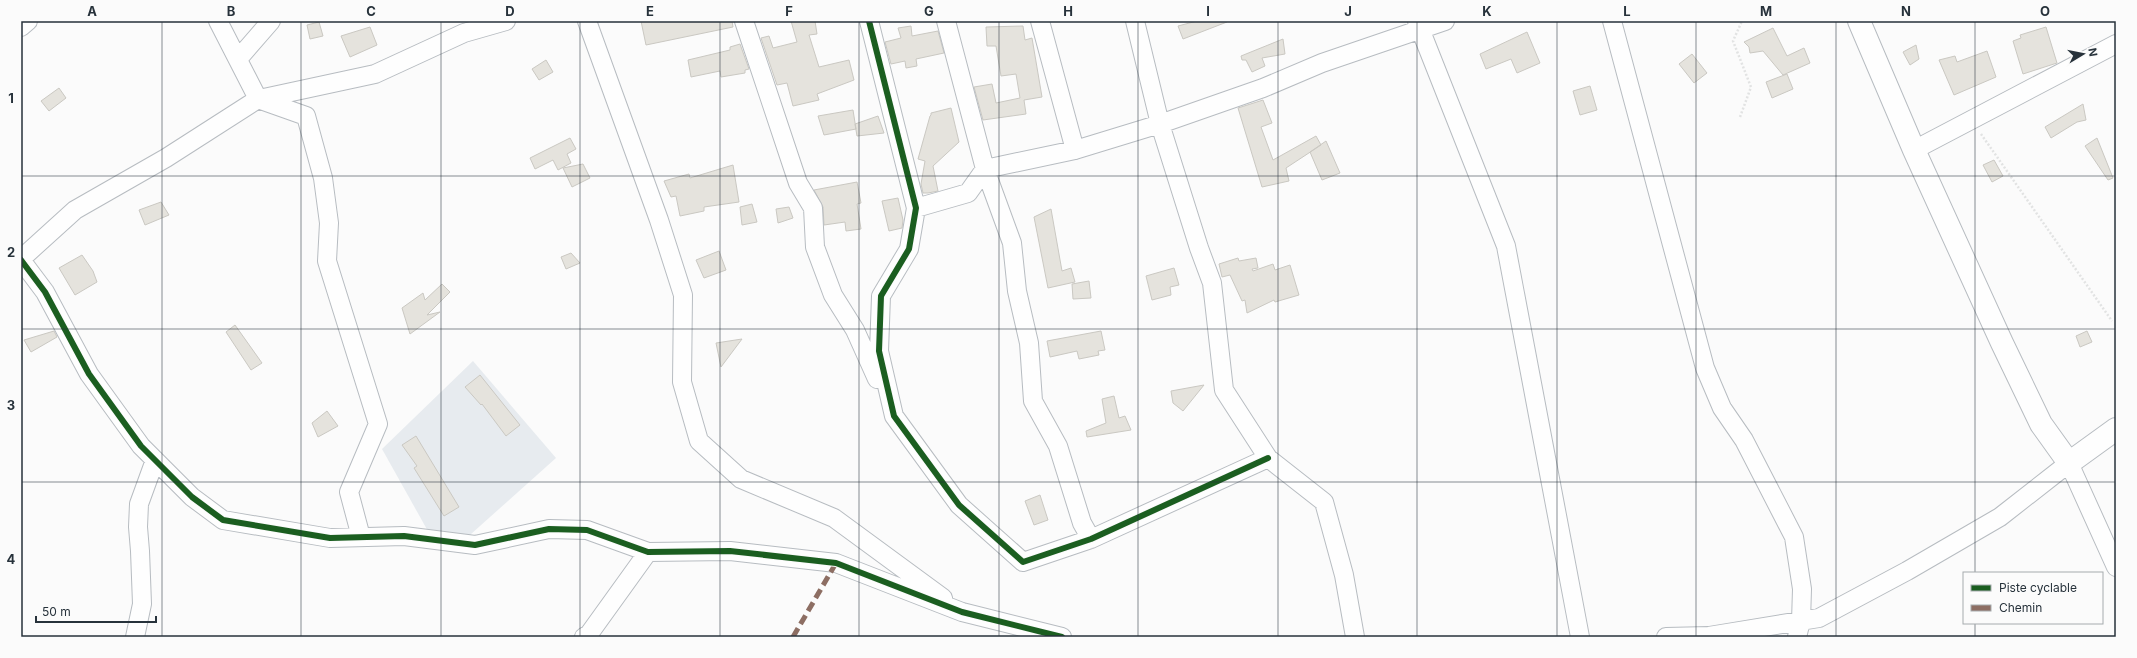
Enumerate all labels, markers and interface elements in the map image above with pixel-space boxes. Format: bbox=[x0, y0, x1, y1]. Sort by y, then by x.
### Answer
text: A bbox=[87, 3, 97, 19]
text: B bbox=[227, 3, 236, 19]
text: C bbox=[366, 3, 376, 19]
text: D bbox=[505, 3, 515, 19]
text: E bbox=[646, 3, 654, 19]
text: F bbox=[785, 3, 793, 19]
text: G bbox=[924, 3, 934, 19]
text: H bbox=[1063, 3, 1073, 19]
text: I bbox=[1206, 3, 1210, 19]
text: J bbox=[1344, 3, 1352, 19]
text: K bbox=[1482, 3, 1492, 19]
text: L bbox=[1623, 3, 1631, 19]
text: M bbox=[1760, 3, 1772, 19]
text: N bbox=[1901, 3, 1911, 19]
text: O bbox=[2040, 3, 2050, 19]
north arrow bbox=[2063, 34, 2103, 74]
text: N bbox=[2085, 47, 2100, 58]
text: 1 bbox=[8, 90, 14, 106]
text: 2 bbox=[7, 244, 15, 260]
text: 3 bbox=[7, 397, 15, 413]
text: 4 bbox=[7, 551, 16, 567]
legend bbox=[1963, 572, 2103, 624]
text: Piste cyclable bbox=[1999, 580, 2077, 595]
scale bar bbox=[36, 598, 156, 624]
text: Chemin bbox=[1999, 600, 2042, 615]
text: 50 m bbox=[42, 604, 71, 619]

